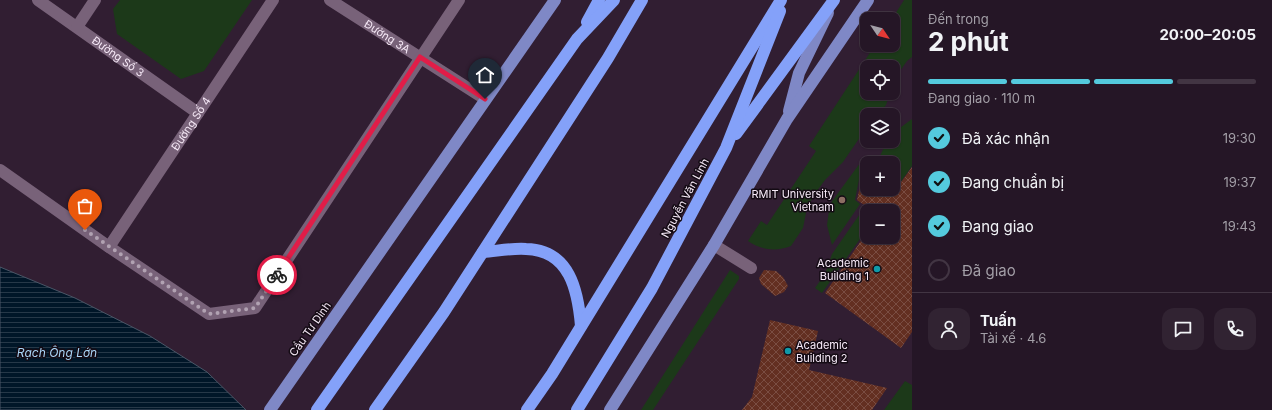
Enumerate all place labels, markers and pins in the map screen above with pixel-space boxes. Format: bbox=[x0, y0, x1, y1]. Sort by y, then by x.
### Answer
pin bbox=[468, 58, 502, 99]
place label: RMIT University Vietnam bbox=[752, 187, 834, 214]
pin bbox=[68, 189, 102, 230]
marker: RMIT University Vietnam bbox=[837, 195, 847, 205]
place label: Academic Building 1 bbox=[817, 256, 869, 283]
marker: Academic Building 1 bbox=[872, 264, 882, 274]
place label: Academic Building 2 bbox=[796, 338, 848, 365]
marker: Academic Building 2 bbox=[783, 346, 793, 356]

